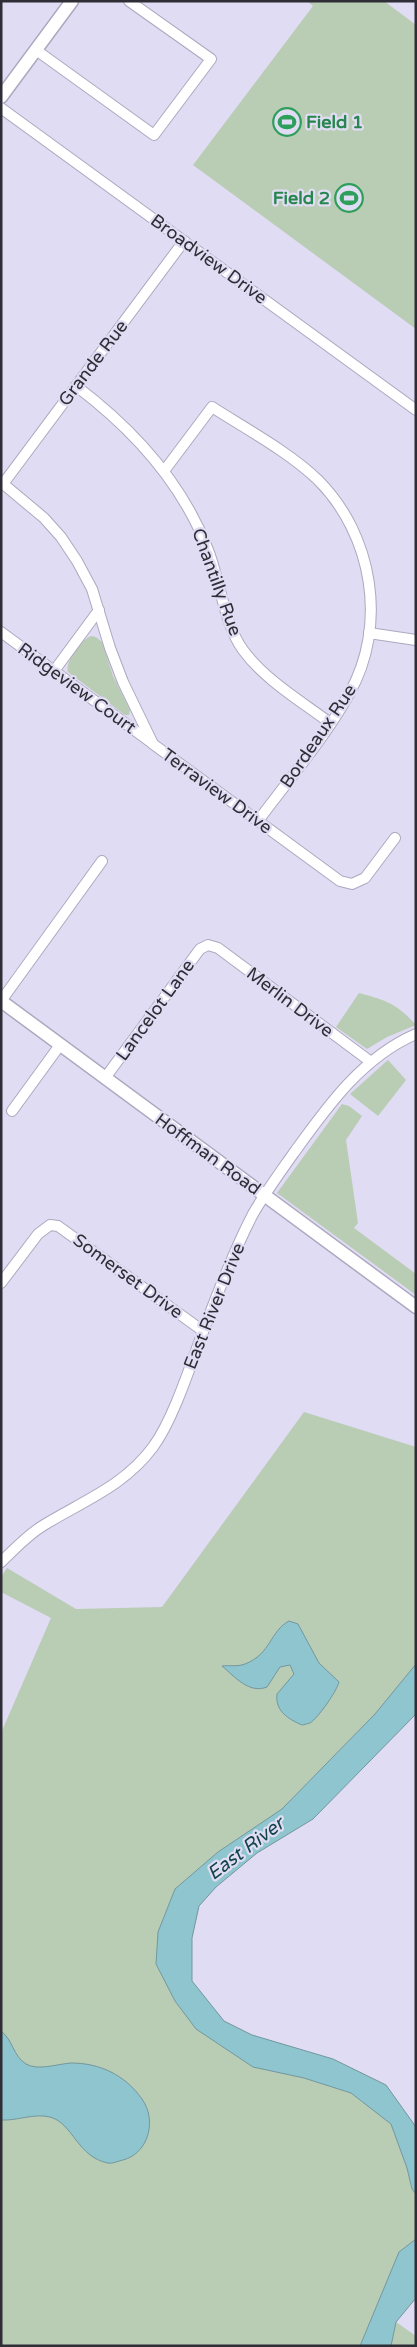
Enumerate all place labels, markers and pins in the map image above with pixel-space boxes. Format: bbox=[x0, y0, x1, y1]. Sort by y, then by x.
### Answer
sports icon: Field 1 bbox=[272, 107, 302, 137]
place label: Field 1 bbox=[306, 111, 363, 133]
sports icon: Field 2 bbox=[334, 183, 364, 213]
place label: Field 2 bbox=[273, 187, 330, 209]

